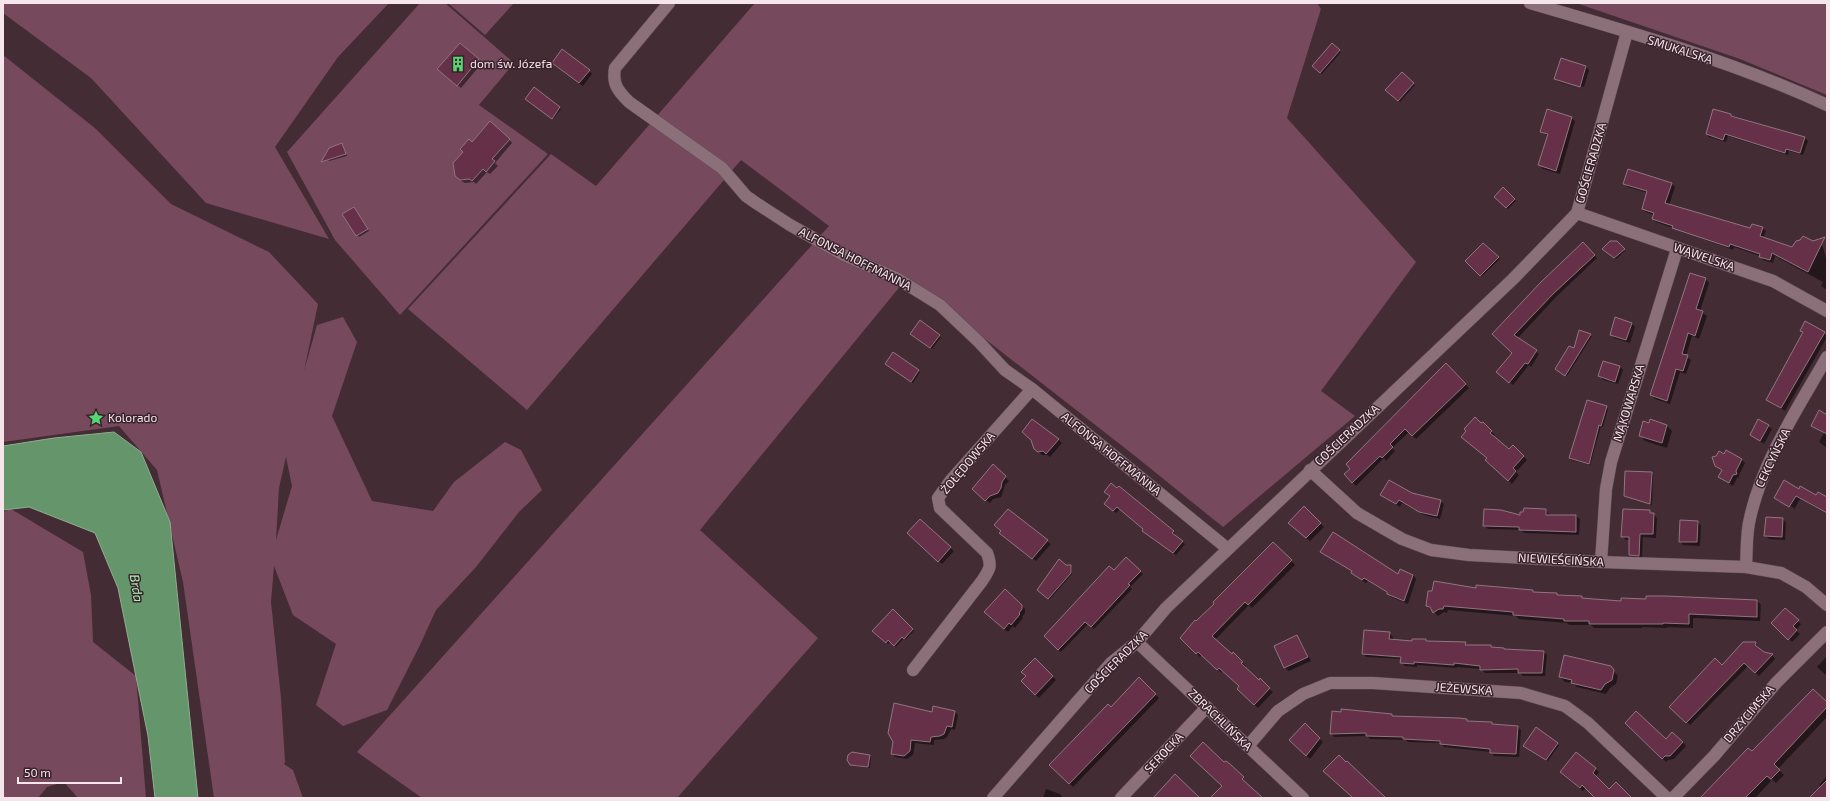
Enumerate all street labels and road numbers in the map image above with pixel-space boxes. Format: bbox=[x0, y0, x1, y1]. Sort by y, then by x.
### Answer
street label: SMUKALSKA bbox=[1646, 32, 1715, 66]
street label: GOŚCIERADZKA bbox=[1572, 120, 1608, 205]
street label: ALFONSA HOFFMANNA bbox=[797, 224, 915, 293]
street label: WĄWELSKA bbox=[1672, 239, 1737, 273]
street label: MĄKOWARSKA bbox=[1610, 362, 1647, 443]
street label: GOŚCIERADZKA bbox=[1311, 400, 1382, 468]
street label: ALFONSA HOFFMANNA bbox=[1059, 409, 1165, 498]
street label: CEKCYŃSKA bbox=[1752, 425, 1793, 489]
street label: ŻOŁĘDOWSKA bbox=[937, 428, 997, 496]
street label: NIEWIEŚCIŃSKA bbox=[1518, 550, 1605, 568]
street label: GOŚCIERADZKA bbox=[1081, 627, 1150, 696]
street label: JEŻEWSKA bbox=[1435, 679, 1494, 697]
street label: DRZYCIMSKA bbox=[1720, 681, 1777, 745]
street label: ZBRACHLIŃSKA bbox=[1186, 685, 1256, 754]
street label: SEROCKA bbox=[1141, 729, 1186, 775]

